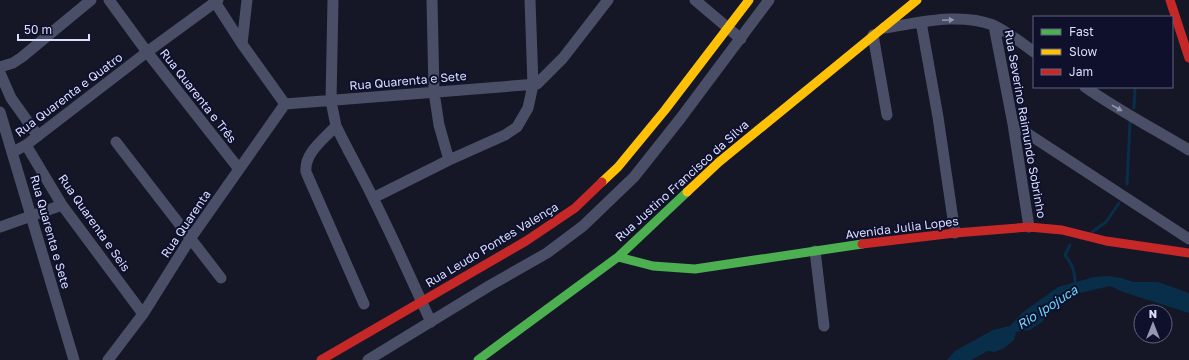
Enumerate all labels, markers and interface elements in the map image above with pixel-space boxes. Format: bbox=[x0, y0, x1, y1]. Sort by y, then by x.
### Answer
scale bar bbox=[18, 16, 89, 42]
one-way arrow bbox=[942, 16, 954, 23]
legend bbox=[1033, 16, 1173, 88]
text: 50 m bbox=[24, 22, 52, 37]
text: Fast bbox=[1069, 24, 1094, 39]
street label: Rua Severino Raimundo Sobrinho bbox=[1001, 28, 1049, 219]
text: Slow bbox=[1069, 44, 1097, 59]
street label: Rua Quarenta e Três bbox=[157, 46, 240, 146]
street label: Rua Quarenta e Quatro bbox=[12, 49, 125, 140]
text: Jam bbox=[1069, 64, 1093, 79]
street label: Rua Quarenta e Sete bbox=[349, 68, 467, 93]
one-way arrow bbox=[1111, 105, 1123, 112]
street label: Rua Justino Francisco da Silva bbox=[612, 117, 751, 245]
street label: Rua Quarenta e Seis bbox=[55, 171, 134, 274]
street label: Rua Quarenta e Sete bbox=[27, 173, 74, 290]
street label: Rua Quarenta bbox=[157, 187, 214, 260]
street label: Rua Leudo Pontes Valença bbox=[423, 199, 561, 290]
street label: Avenida Julia Lopes bbox=[844, 213, 959, 242]
water label: Rio Ipojuca bbox=[1014, 281, 1081, 333]
north arrow bbox=[1133, 304, 1173, 344]
text: N bbox=[1149, 307, 1157, 320]

